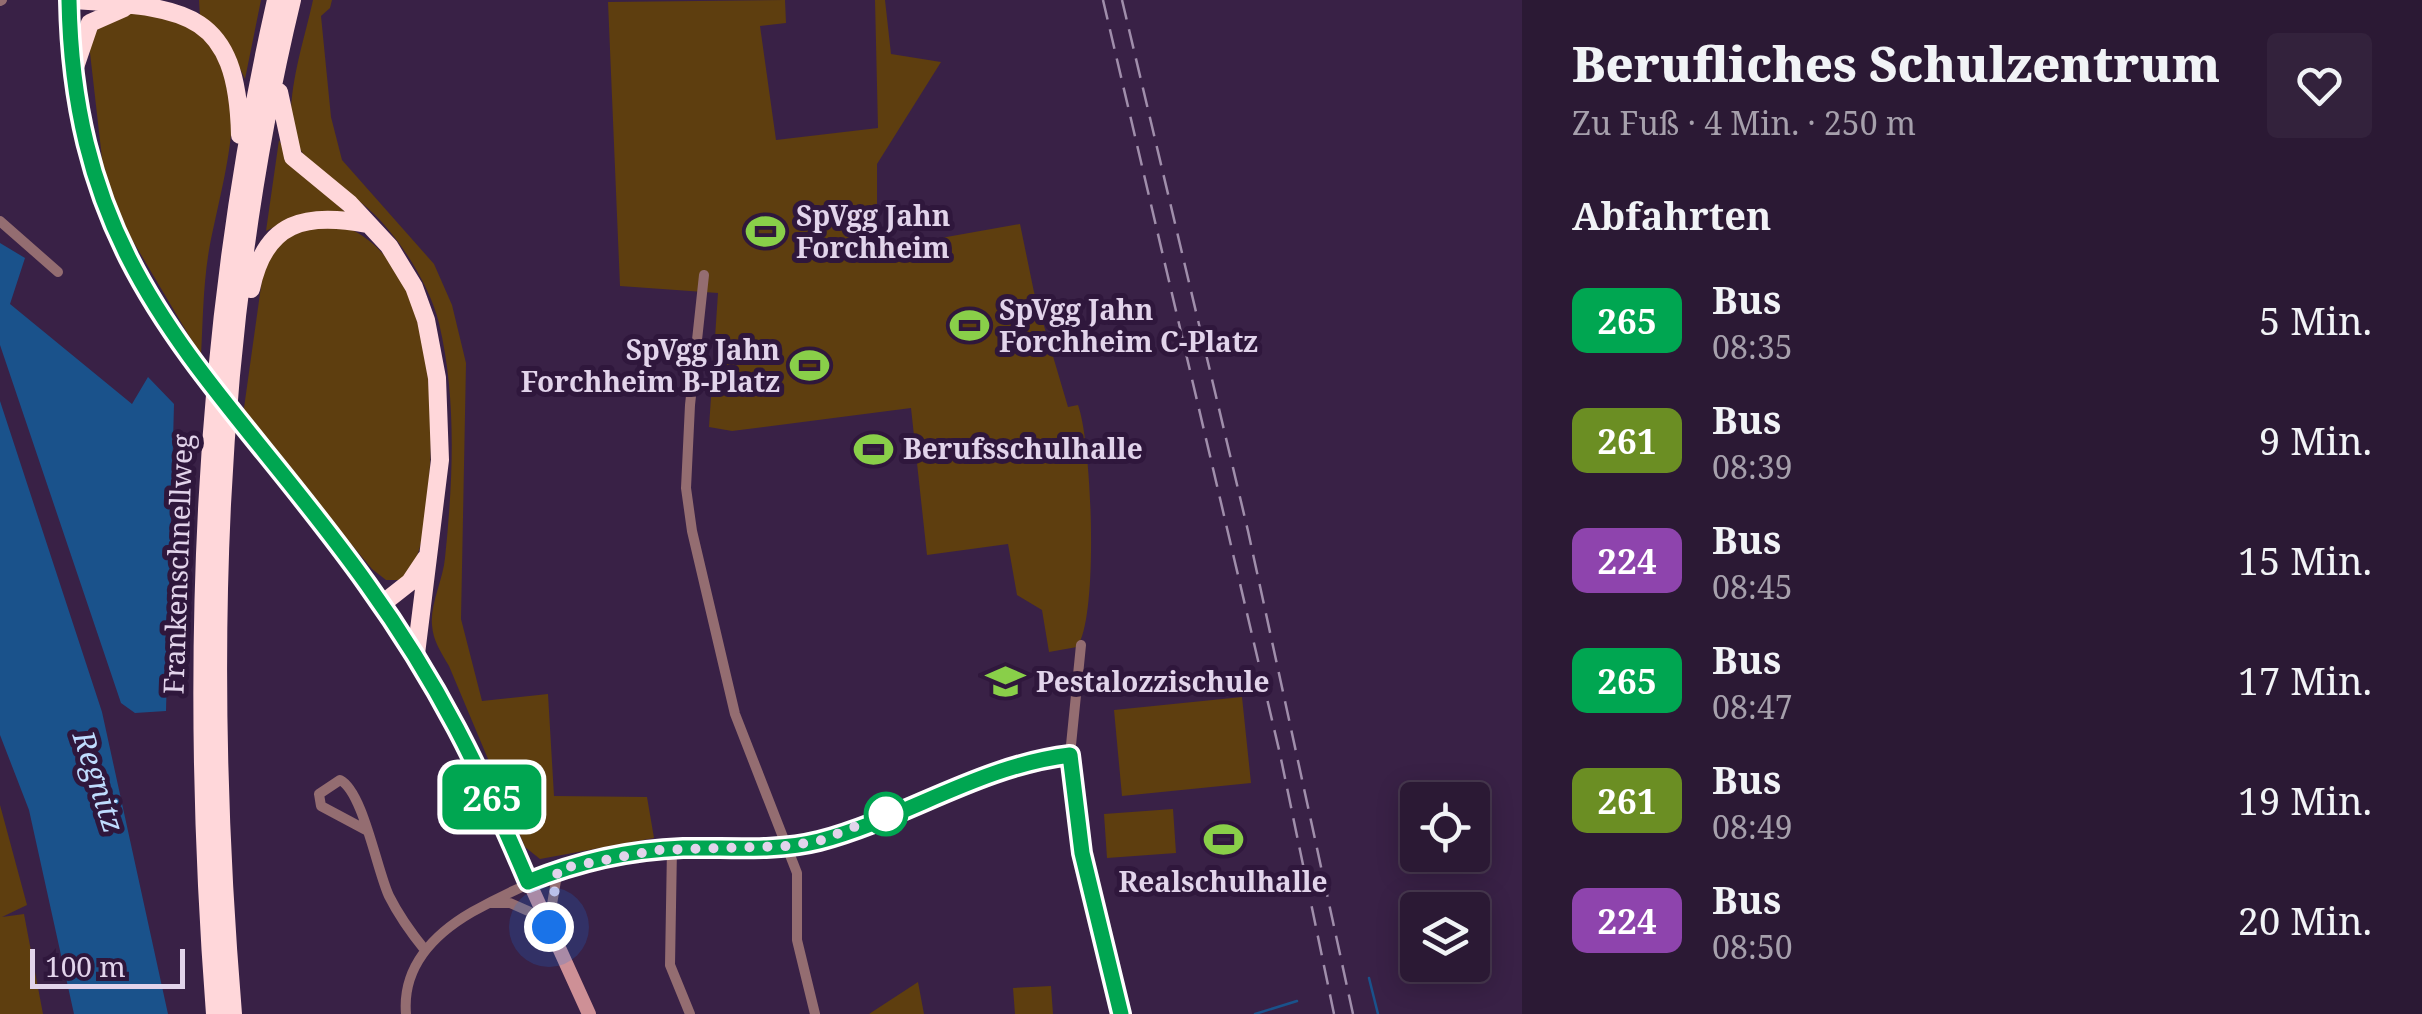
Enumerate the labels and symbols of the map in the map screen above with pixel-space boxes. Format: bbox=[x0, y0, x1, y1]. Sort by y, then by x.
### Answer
place label: SpVgg Jahn Forchheim bbox=[796, 196, 950, 266]
sports icon: SpVgg Jahn Forchheim bbox=[745, 211, 787, 253]
place label: SpVgg Jahn Forchheim C-Platz bbox=[999, 290, 1258, 360]
sports icon: SpVgg Jahn Forchheim C-Platz bbox=[948, 305, 990, 347]
place label: SpVgg Jahn Forchheim B-Platz bbox=[521, 330, 780, 400]
sports icon: SpVgg Jahn Forchheim B-Platz bbox=[789, 345, 831, 387]
sports icon: Berufsschulhalle bbox=[852, 428, 894, 470]
place label: Berufsschulhalle bbox=[903, 429, 1143, 467]
street label: Frankenschnellweg bbox=[153, 433, 201, 695]
school or university icon: Pestalozzischule bbox=[985, 661, 1027, 703]
place label: Pestalozzischule bbox=[1036, 662, 1269, 700]
water label: Regnitz bbox=[63, 724, 135, 838]
line badge: 265 bbox=[434, 764, 550, 830]
unlabelled marker bbox=[865, 793, 907, 835]
sports icon: Realschulhalle bbox=[1202, 818, 1244, 860]
place label: Realschulhalle bbox=[1118, 862, 1328, 900]
your location bbox=[524, 902, 574, 952]
scale bar bbox=[30, 944, 185, 988]

